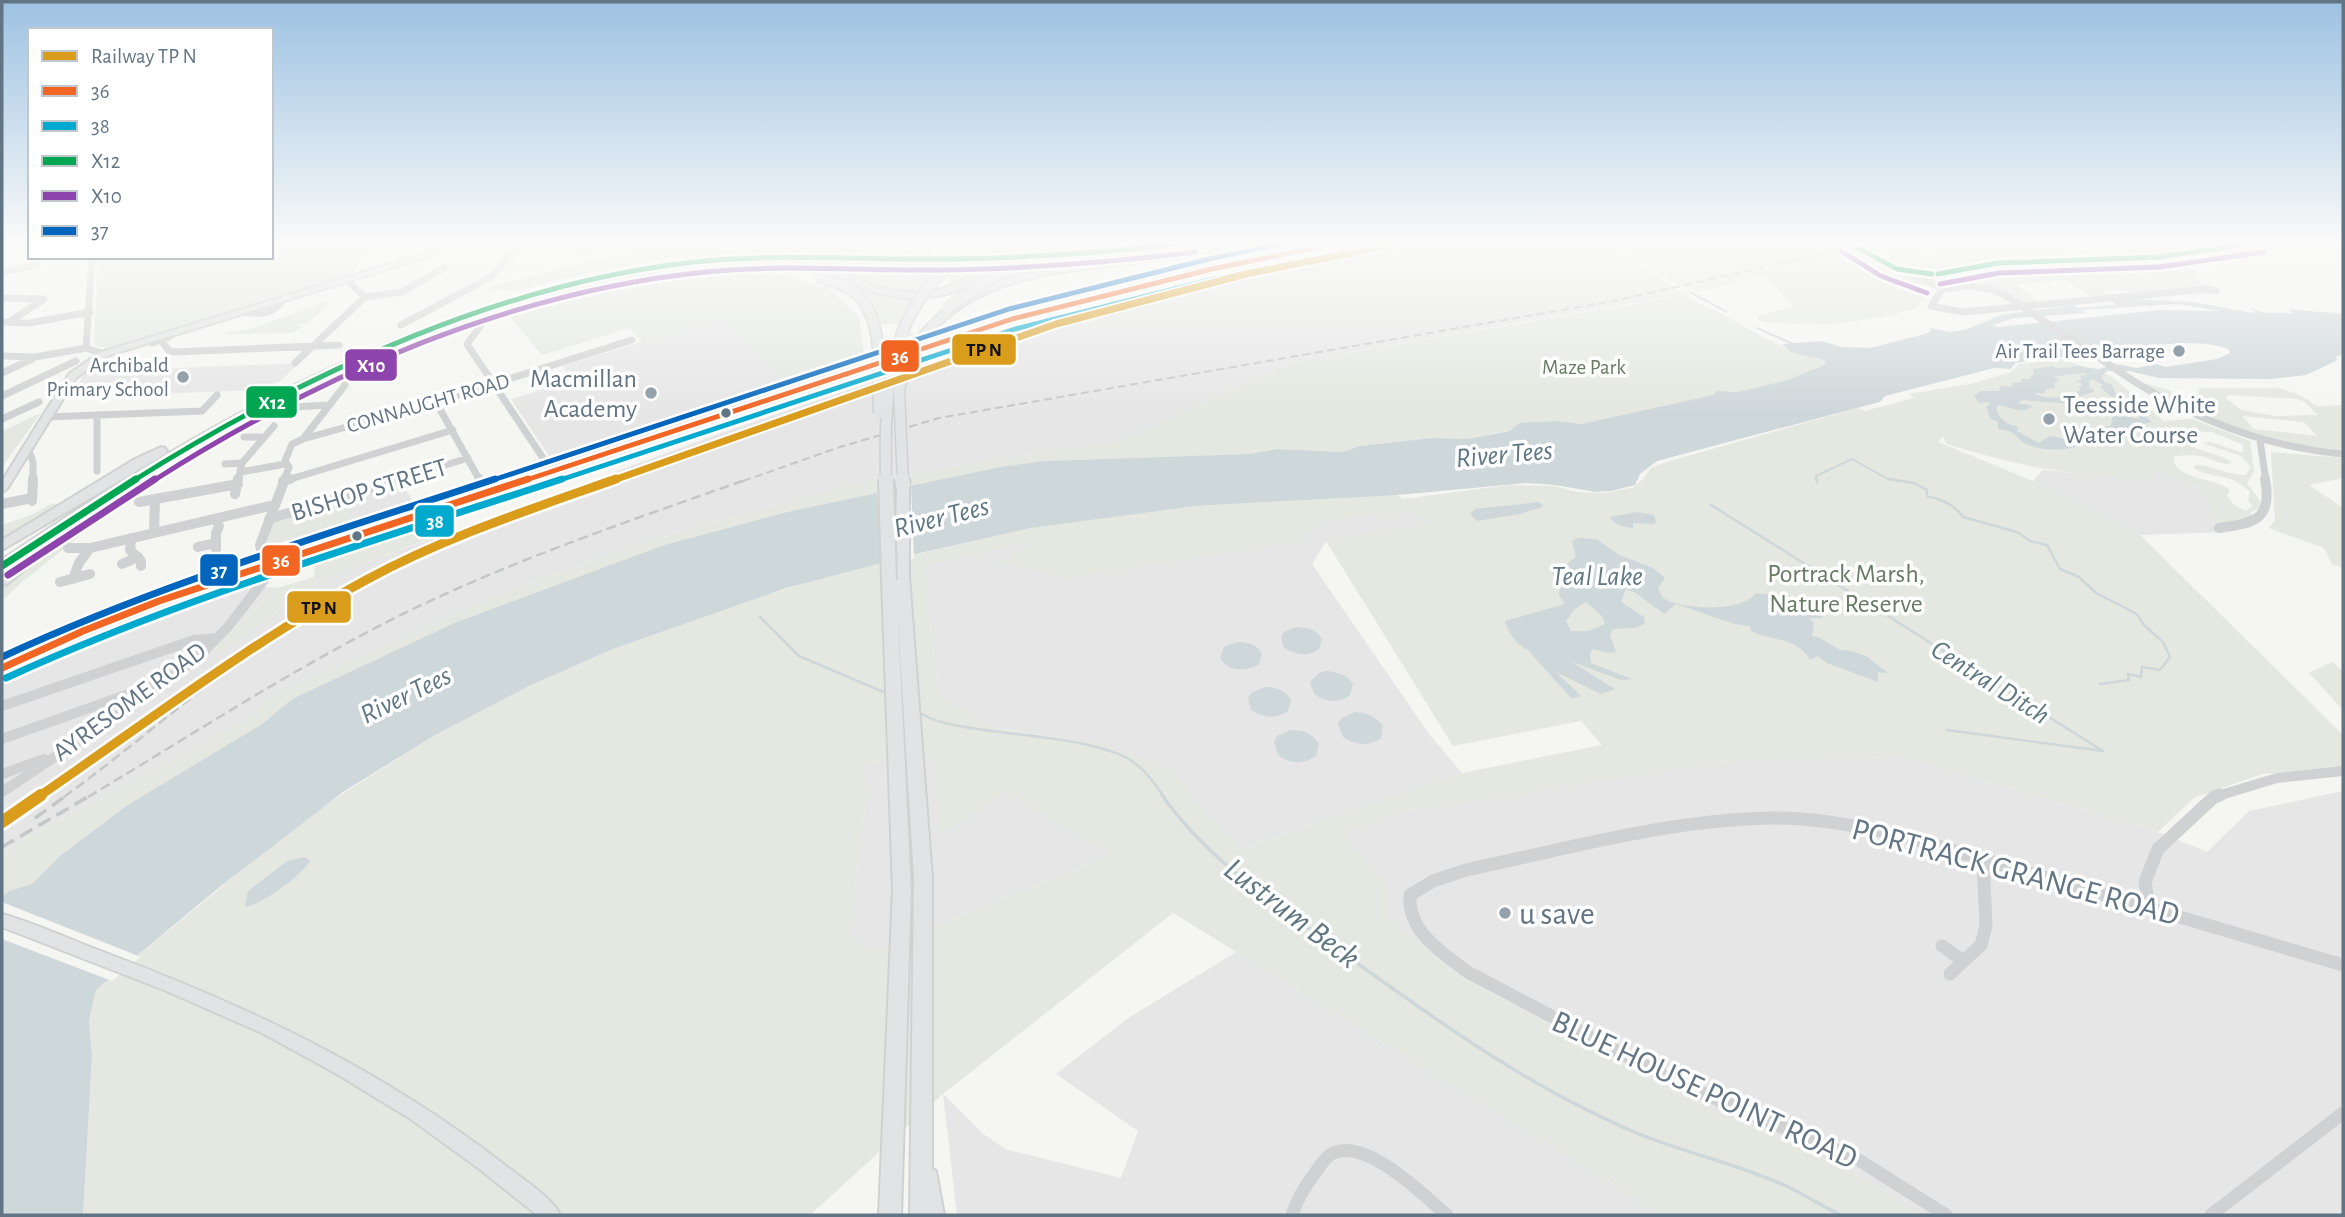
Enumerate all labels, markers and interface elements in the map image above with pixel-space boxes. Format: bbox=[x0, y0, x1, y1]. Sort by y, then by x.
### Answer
legend bbox=[28, 28, 273, 259]
text: Railway TP N bbox=[91, 46, 197, 67]
text: 36 bbox=[91, 81, 110, 102]
text: 38 bbox=[91, 116, 110, 137]
text: X12 bbox=[91, 151, 120, 172]
text: X10 bbox=[91, 186, 122, 207]
text: 37 bbox=[91, 221, 109, 242]
line badge: TP N bbox=[951, 333, 1017, 366]
line badge: 36 bbox=[880, 339, 920, 373]
text: TP N bbox=[966, 341, 1002, 360]
place label: Air Trail Tees Barrage bbox=[1995, 341, 2165, 362]
marker: Air Trail Tees Barrage bbox=[2171, 343, 2187, 359]
line badge: X10 bbox=[344, 348, 398, 382]
text: 36 bbox=[891, 348, 909, 367]
place label: Archibald Primary School bbox=[46, 355, 169, 400]
text: X10 bbox=[357, 357, 385, 376]
park label: Maze Park bbox=[1542, 357, 1626, 378]
place label: Macmillan Academy bbox=[530, 366, 637, 422]
marker: Archibald Primary School bbox=[175, 369, 191, 385]
street label: CONNAUGHT ROAD bbox=[344, 370, 512, 437]
line badge: X12 bbox=[245, 385, 298, 419]
marker: Macmillan Academy bbox=[643, 385, 659, 401]
place label: Teesside White Water Course bbox=[2063, 392, 2216, 448]
text: X12 bbox=[258, 394, 286, 413]
unlabelled marker bbox=[719, 406, 733, 420]
marker: Teesside White Water Course bbox=[2041, 411, 2057, 427]
water label: River Tees bbox=[1455, 437, 1554, 473]
street label: BISHOP STREET bbox=[288, 454, 451, 526]
water label: River Tees bbox=[891, 493, 992, 543]
line badge: 38 bbox=[414, 504, 455, 538]
text: 38 bbox=[426, 513, 444, 532]
unlabelled marker bbox=[350, 529, 364, 543]
line badge: 36 bbox=[261, 544, 301, 577]
text: 36 bbox=[272, 552, 290, 571]
line badge: 37 bbox=[199, 553, 239, 587]
park label: Portrack Marsh, Nature Reserve bbox=[1767, 561, 1925, 617]
text: 37 bbox=[211, 562, 227, 581]
water label: Teal Lake bbox=[1551, 563, 1643, 591]
line badge: TP N bbox=[286, 590, 352, 624]
text: TP N bbox=[301, 599, 337, 618]
water label: Central Ditch bbox=[1926, 635, 2054, 730]
street label: AYRESOME ROAD bbox=[48, 638, 211, 766]
water label: River Tees bbox=[356, 662, 456, 730]
street label: PORTRACK GRANGE ROAD bbox=[1849, 813, 2183, 931]
water label: Lustrum Beck bbox=[1218, 853, 1365, 975]
place label: u save bbox=[1519, 898, 1595, 930]
marker: u save bbox=[1497, 905, 1513, 921]
street label: BLUE HOUSE POINT ROAD bbox=[1547, 1005, 1862, 1175]

